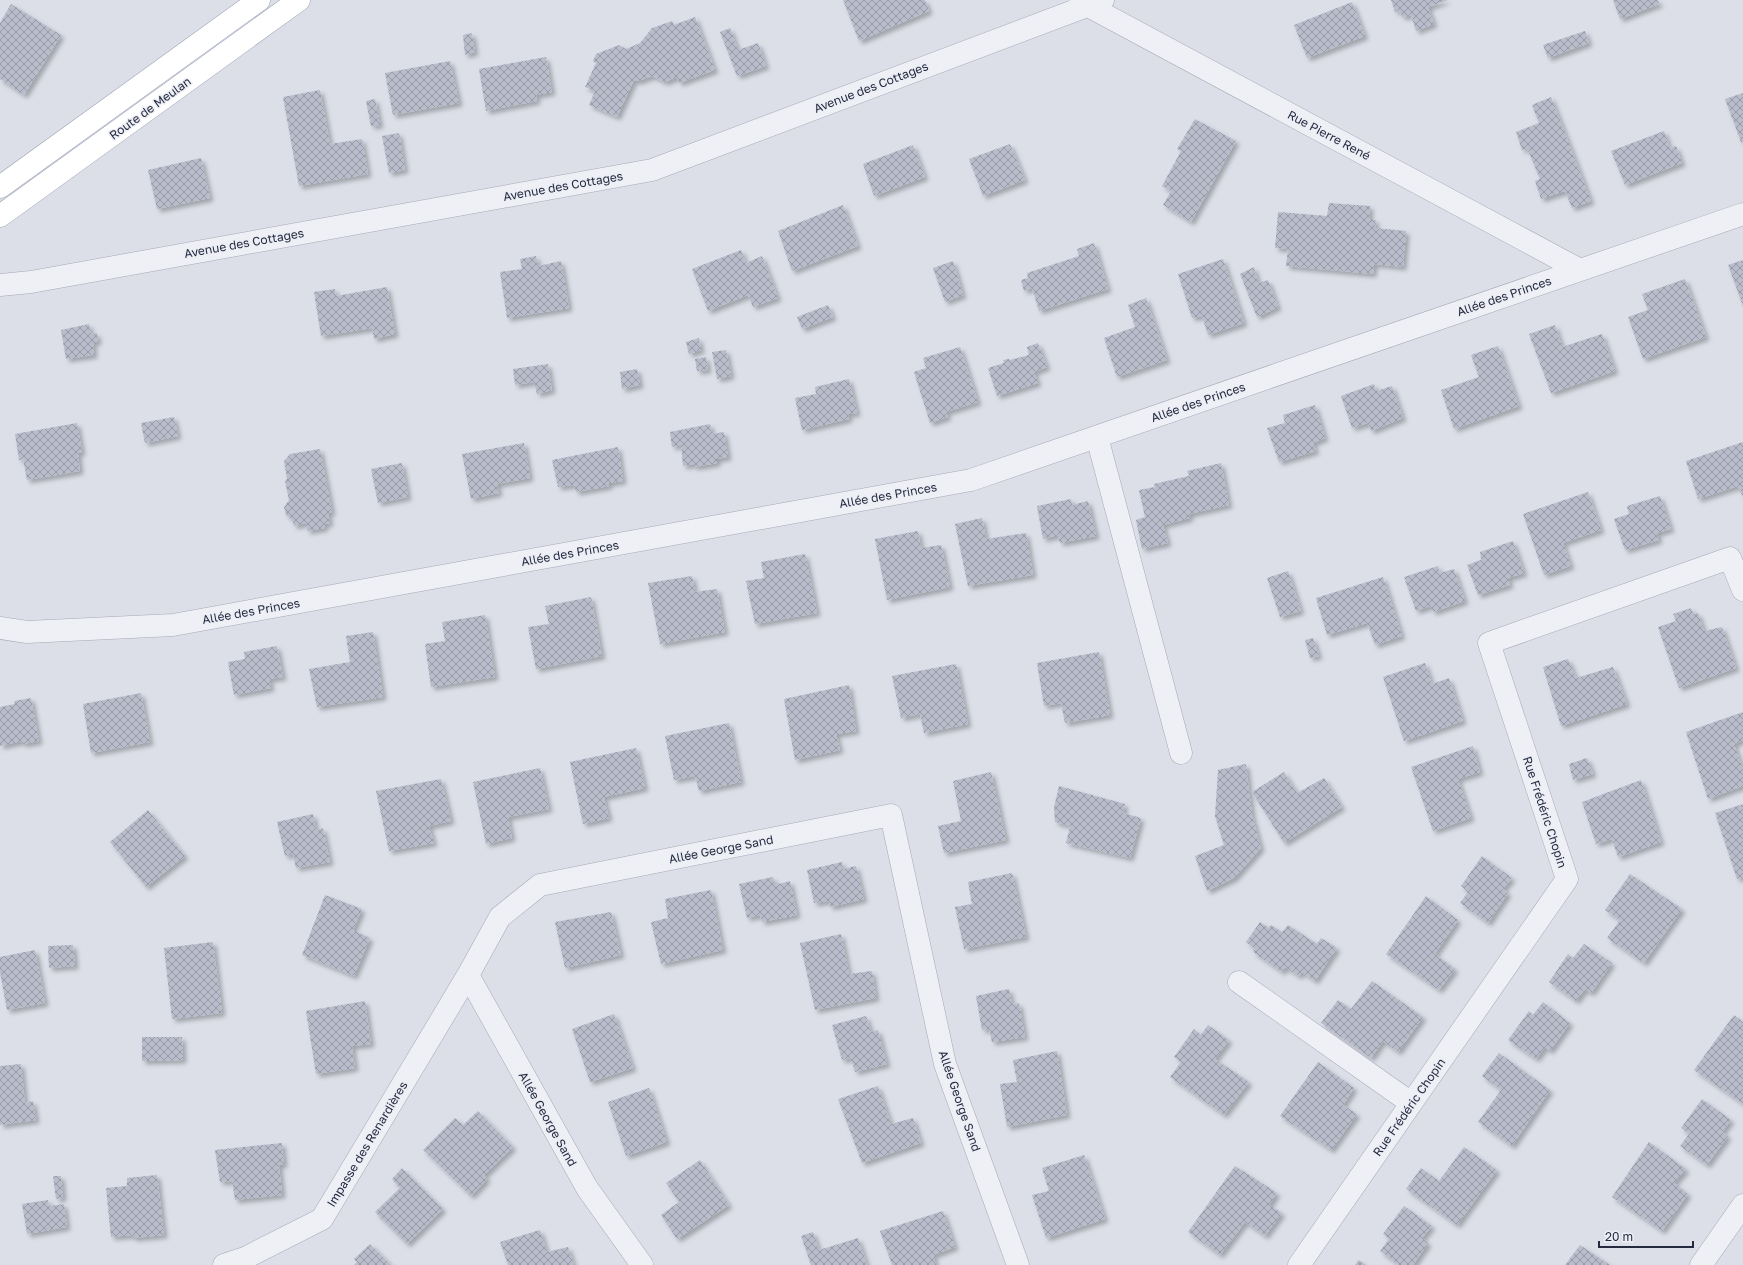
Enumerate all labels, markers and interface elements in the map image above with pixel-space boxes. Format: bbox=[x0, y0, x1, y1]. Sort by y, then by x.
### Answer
street label: Avenue des Cottages bbox=[812, 58, 930, 116]
street label: Route de Meulan bbox=[106, 73, 194, 143]
street label: Rue Pierre René bbox=[1285, 107, 1373, 163]
street label: Avenue des Cottages bbox=[502, 168, 624, 204]
street label: Avenue des Cottages bbox=[183, 225, 305, 261]
street label: Allée des Princes bbox=[1455, 273, 1553, 319]
street label: Allée des Princes bbox=[1149, 379, 1247, 425]
street label: Allée des Princes bbox=[838, 479, 938, 511]
street label: Allée des Princes bbox=[520, 537, 620, 569]
street label: Allée des Princes bbox=[201, 595, 301, 627]
street label: Rue Frédéric Chopin bbox=[1520, 754, 1570, 870]
street label: Allée George Sand bbox=[668, 832, 774, 866]
street label: Allée George Sand bbox=[936, 1048, 984, 1154]
street label: Rue Frédéric Chopin bbox=[1370, 1055, 1448, 1159]
street label: Allée George Sand bbox=[516, 1069, 580, 1169]
street label: Impasse des Renardières bbox=[323, 1078, 411, 1210]
scale bar bbox=[1599, 1223, 1693, 1249]
text: 20 m bbox=[1605, 1229, 1633, 1244]

